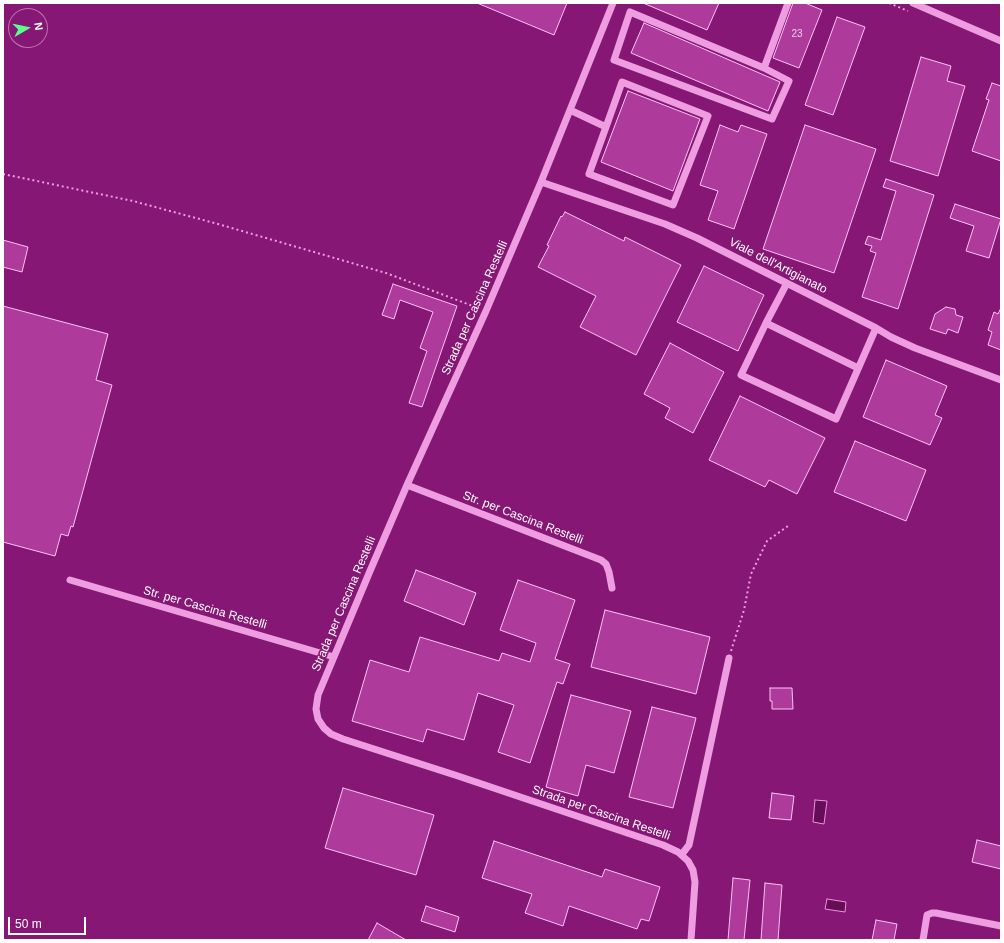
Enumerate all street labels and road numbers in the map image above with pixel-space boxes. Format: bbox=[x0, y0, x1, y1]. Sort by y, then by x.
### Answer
street label: Viale dell'Artigianato bbox=[727, 235, 829, 297]
street label: Strada per Cascina Restelli bbox=[439, 239, 511, 377]
street label: Str. per Cascina Restelli bbox=[461, 488, 585, 548]
street label: Strada per Cascina Restelli bbox=[309, 534, 379, 674]
street label: Str. per Cascina Restelli bbox=[141, 583, 269, 633]
street label: Strada per Cascina Restelli bbox=[530, 783, 672, 843]

